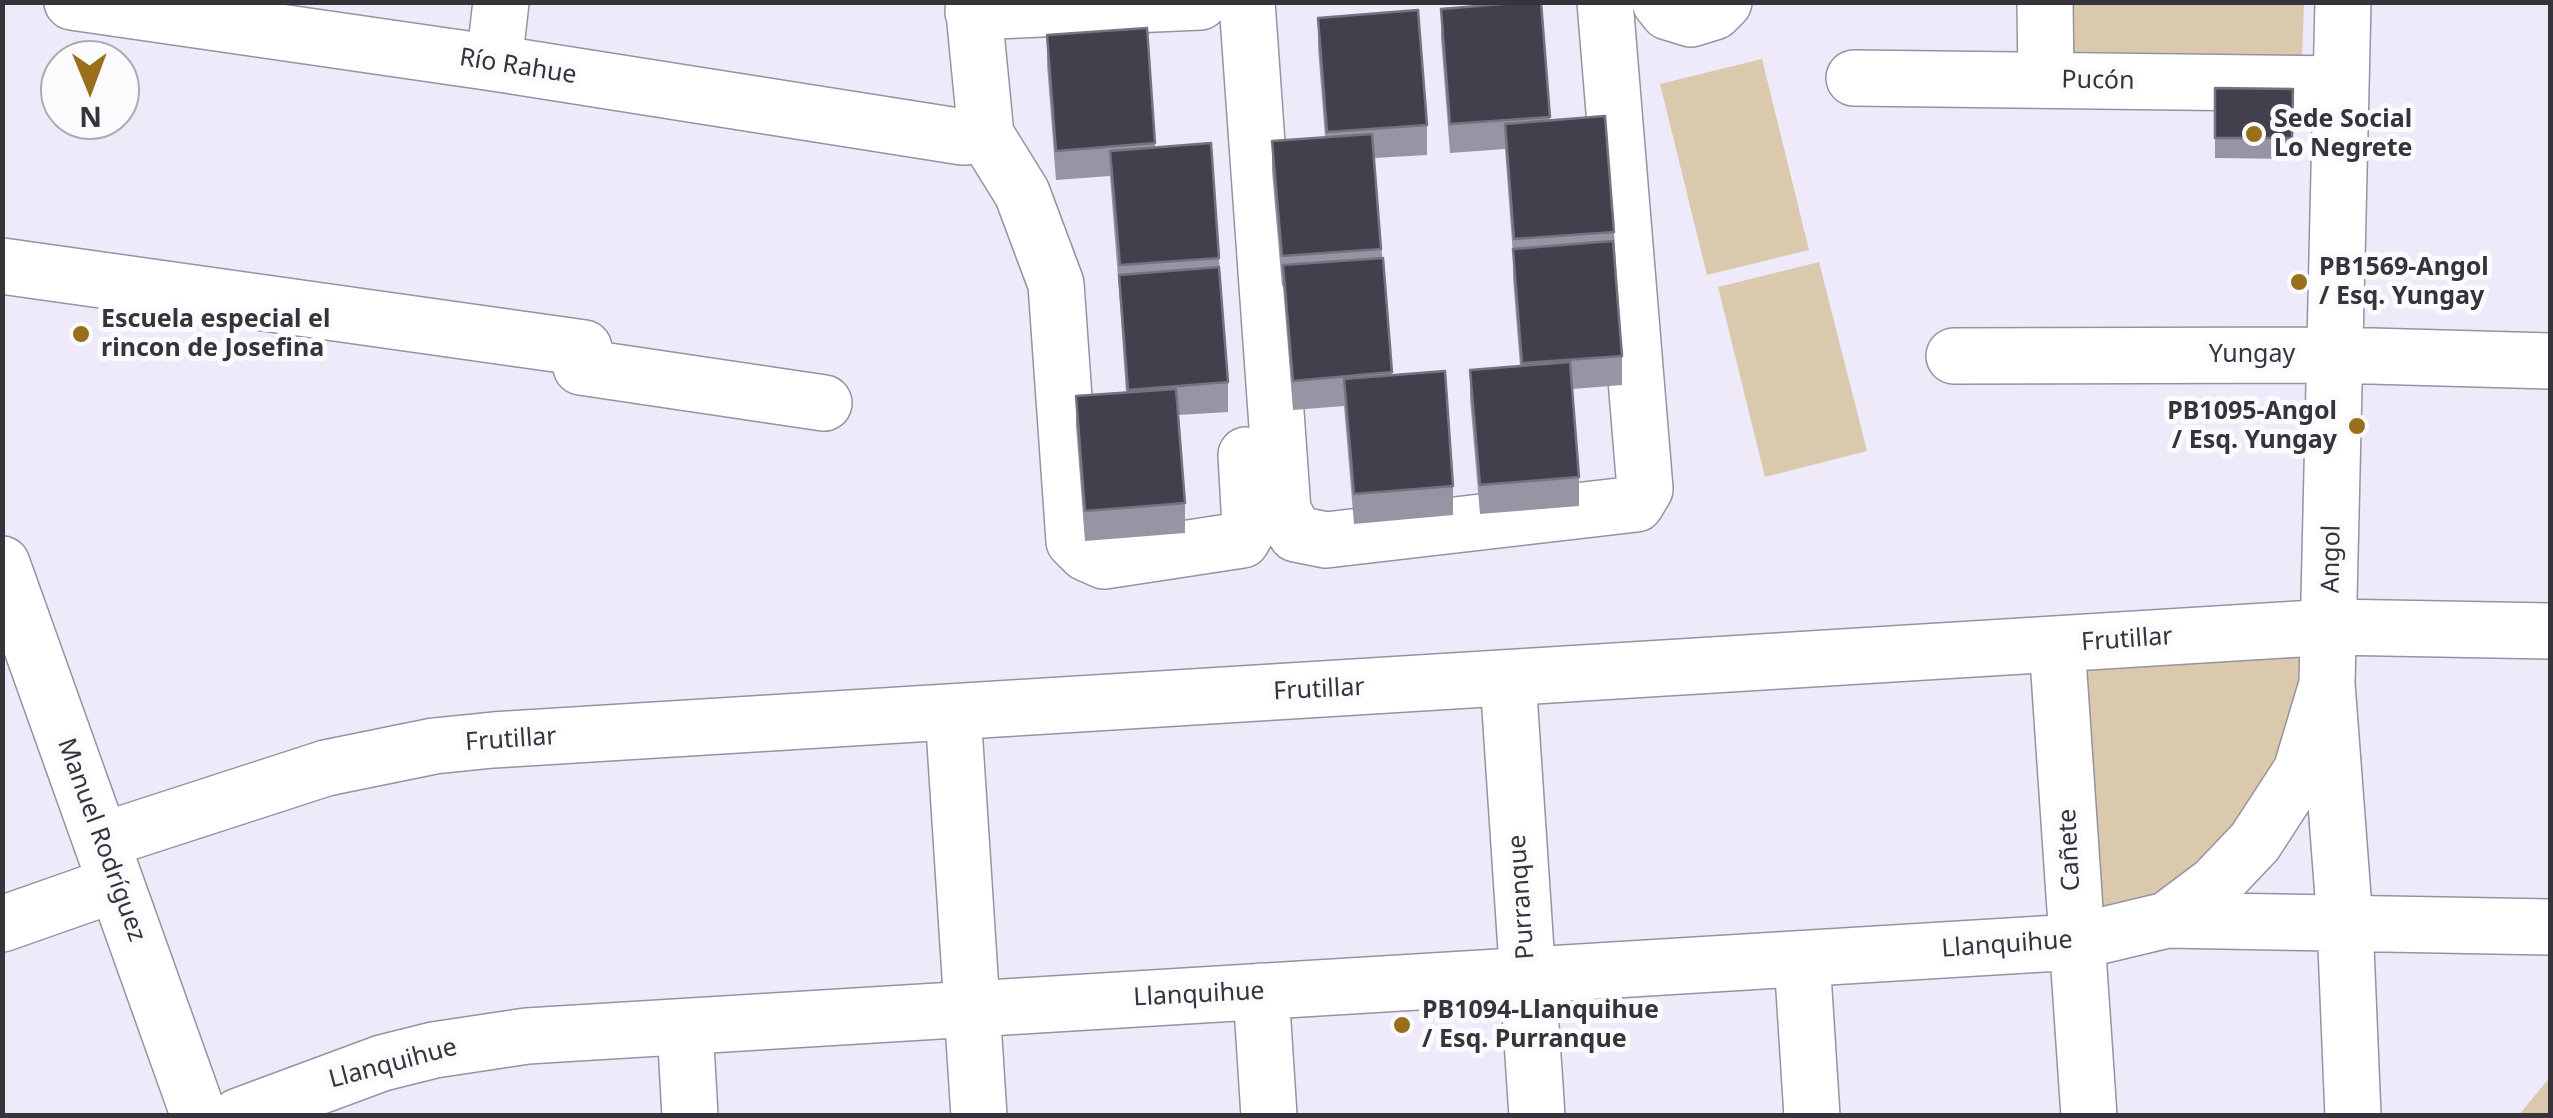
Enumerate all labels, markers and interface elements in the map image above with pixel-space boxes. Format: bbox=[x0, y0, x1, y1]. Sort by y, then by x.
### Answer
north arrow bbox=[40, 40, 140, 140]
street label: Río Rahue bbox=[457, 43, 579, 91]
street label: Pucón bbox=[2061, 65, 2135, 97]
text: N bbox=[79, 99, 102, 137]
place label: Sede Social Lo Negrete bbox=[2274, 105, 2413, 164]
marker: Sede Social Lo Negrete bbox=[2243, 123, 2265, 145]
place label: PB1569-Angol / Esq. Yungay bbox=[2319, 253, 2489, 312]
marker: PB1569-Angol / Esq. Yungay bbox=[2288, 271, 2310, 293]
place label: Escuela especial el rincon de Josefina bbox=[101, 305, 330, 364]
marker: Escuela especial el rincon de Josefina bbox=[70, 323, 92, 345]
street label: Yungay bbox=[2209, 340, 2295, 370]
place label: PB1095-Angol / Esq. Yungay bbox=[2167, 397, 2337, 456]
marker: PB1095-Angol / Esq. Yungay bbox=[2346, 415, 2368, 437]
street label: Angol bbox=[2316, 525, 2348, 593]
street label: Frutillar bbox=[2080, 622, 2174, 658]
street label: Frutillar bbox=[1273, 673, 1365, 707]
street label: Frutillar bbox=[464, 722, 558, 758]
street label: Manuel Rodríguez bbox=[50, 734, 152, 946]
street label: Cañete bbox=[2053, 808, 2087, 892]
street label: Purranque bbox=[1503, 834, 1541, 960]
street label: Llanquihue bbox=[1940, 925, 2074, 965]
street label: Llanquihue bbox=[1133, 977, 1265, 1013]
place label: PB1094-Llanquihue / Esq. Purranque bbox=[1422, 996, 1659, 1055]
marker: PB1094-Llanquihue / Esq. Purranque bbox=[1391, 1014, 1413, 1036]
street label: Llanquihue bbox=[326, 1033, 460, 1095]

